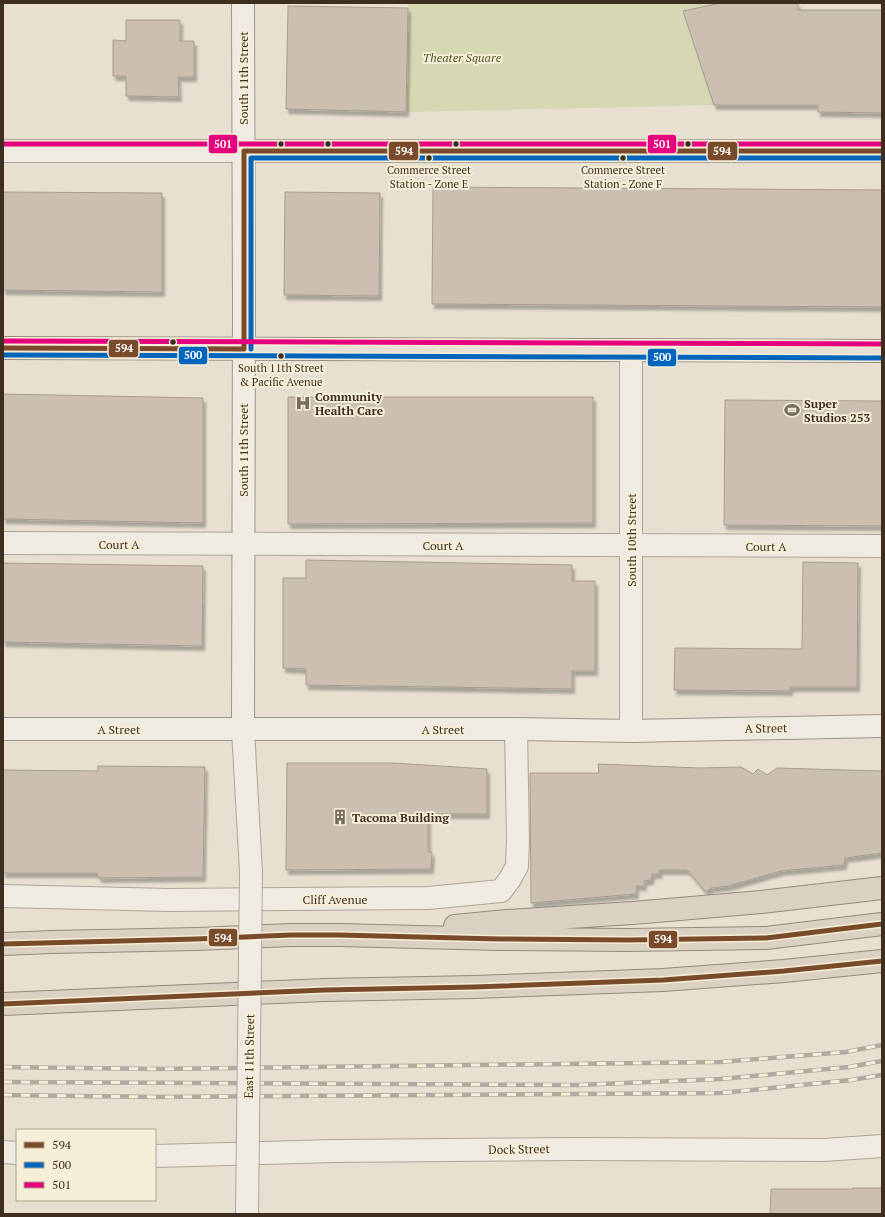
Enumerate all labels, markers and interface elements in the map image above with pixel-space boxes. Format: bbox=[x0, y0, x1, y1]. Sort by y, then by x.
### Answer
street label: South 11th Street bbox=[236, 31, 251, 125]
park label: Theater Square bbox=[423, 50, 502, 65]
line badge: 501 bbox=[208, 134, 238, 154]
line badge: 501 bbox=[647, 134, 677, 154]
text: 501 bbox=[214, 137, 232, 151]
text: 501 bbox=[653, 137, 671, 151]
unlabelled marker bbox=[276, 139, 286, 149]
unlabelled marker bbox=[323, 139, 333, 149]
unlabelled marker bbox=[451, 139, 461, 149]
unlabelled marker bbox=[683, 139, 693, 149]
line badge: 594 bbox=[388, 141, 419, 161]
line badge: 594 bbox=[707, 141, 738, 161]
text: 594 bbox=[395, 144, 414, 158]
text: 594 bbox=[713, 144, 732, 158]
marker: Commerce Street Station - Zone E bbox=[424, 153, 434, 163]
marker: Commerce Street Station - Zone F bbox=[618, 153, 628, 163]
place label: Commerce Street Station - Zone E bbox=[387, 163, 471, 191]
place label: Commerce Street Station - Zone F bbox=[581, 163, 665, 191]
unlabelled marker bbox=[168, 337, 178, 347]
line badge: 594 bbox=[108, 339, 139, 358]
text: 594 bbox=[115, 341, 134, 355]
line badge: 500 bbox=[178, 346, 208, 365]
text: 500 bbox=[184, 348, 202, 362]
line badge: 500 bbox=[647, 348, 677, 367]
text: 500 bbox=[653, 350, 671, 364]
marker: South 11th Street & Pacific Avenue bbox=[276, 351, 286, 361]
place label: South 11th Street & Pacific Avenue bbox=[238, 361, 324, 389]
place label: Community Health Care bbox=[315, 389, 384, 418]
hospital icon: Community Health Care bbox=[294, 394, 312, 412]
place label: Super Studios 253 bbox=[804, 396, 870, 425]
sports icon: Super Studios 253 bbox=[783, 401, 801, 419]
street label: South 11th Street bbox=[236, 403, 251, 497]
street label: South 10th Street bbox=[624, 493, 639, 587]
street label: Court A bbox=[99, 537, 140, 552]
street label: Court A bbox=[423, 538, 464, 553]
street label: Court A bbox=[746, 539, 787, 554]
street label: A Street bbox=[744, 720, 788, 736]
street label: A Street bbox=[98, 722, 141, 737]
street label: A Street bbox=[422, 722, 465, 737]
building icon: Tacoma Building bbox=[331, 808, 349, 826]
place label: Tacoma Building bbox=[352, 810, 449, 825]
street label: Cliff Avenue bbox=[302, 892, 368, 907]
line badge: 594 bbox=[208, 928, 238, 947]
line badge: 594 bbox=[648, 930, 678, 949]
text: 594 bbox=[214, 931, 233, 945]
text: 594 bbox=[654, 932, 673, 946]
street label: East 11th Street bbox=[241, 1013, 257, 1099]
legend bbox=[16, 1129, 156, 1201]
text: 594 bbox=[52, 1137, 72, 1152]
street label: Dock Street bbox=[488, 1141, 551, 1157]
text: 500 bbox=[52, 1157, 71, 1172]
text: 501 bbox=[52, 1177, 71, 1192]

